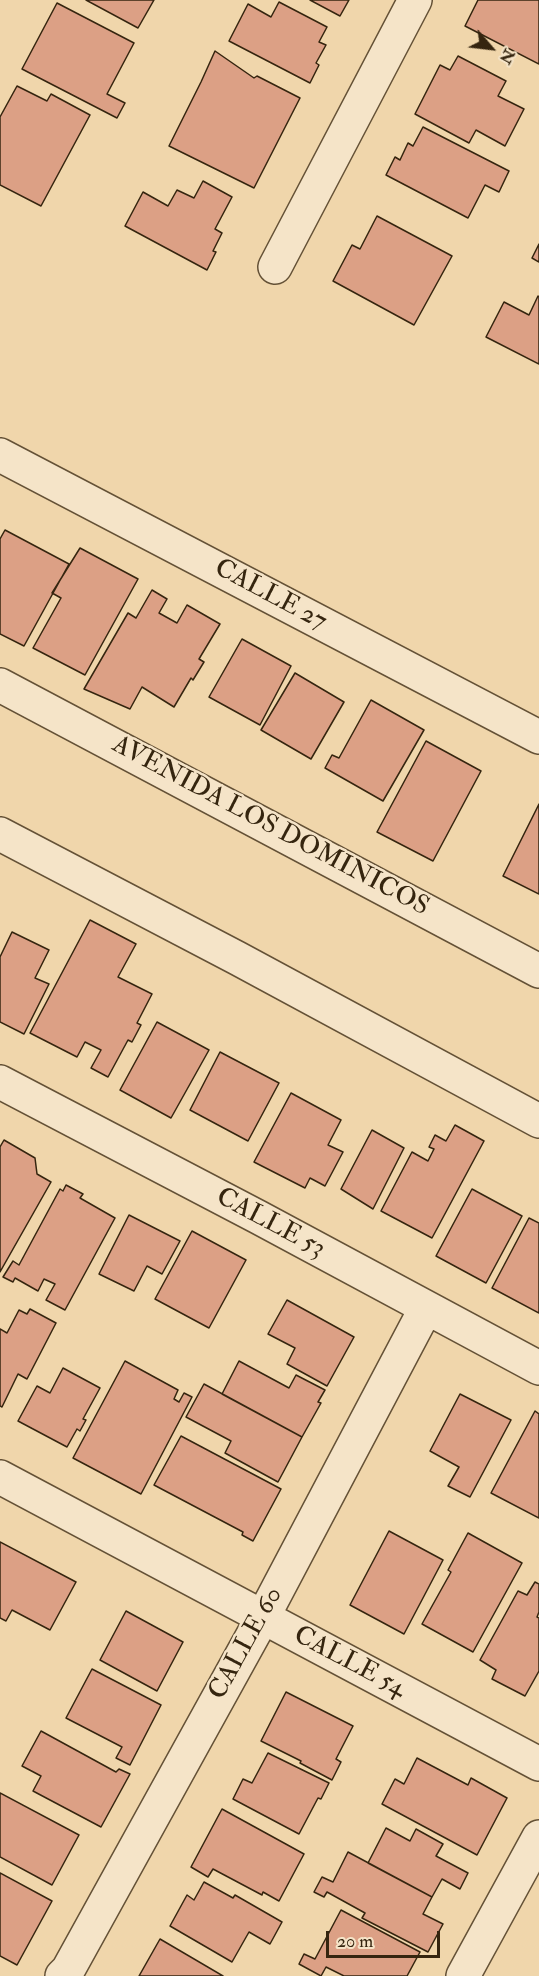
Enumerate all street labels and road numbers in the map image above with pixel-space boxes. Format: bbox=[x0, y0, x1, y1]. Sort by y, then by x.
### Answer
street label: CALLE 27 bbox=[209, 553, 331, 639]
street label: AVENIDA LOS DOMINICOS bbox=[106, 730, 434, 924]
street label: CALLE 53 bbox=[210, 1182, 330, 1266]
street label: CALLE 60 bbox=[203, 1582, 291, 1706]
street label: CALLE 54 bbox=[288, 1621, 410, 1705]

